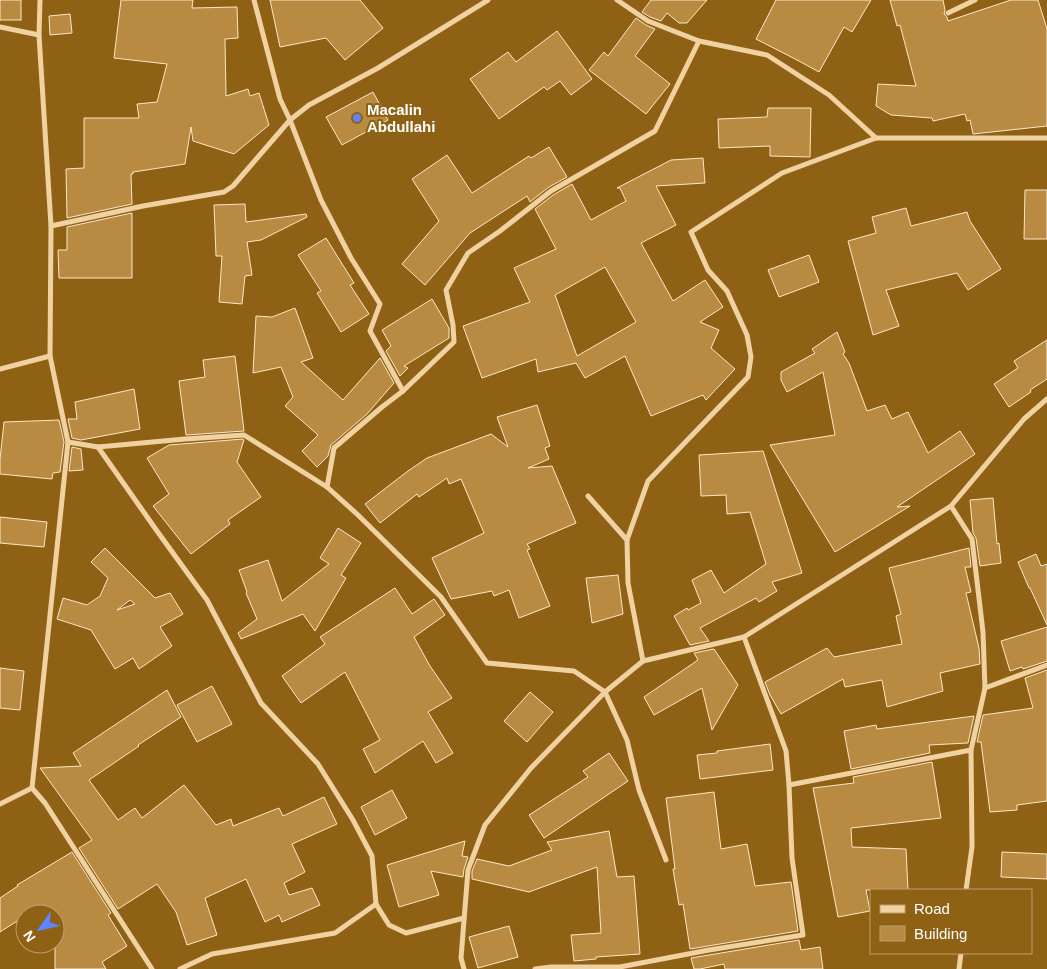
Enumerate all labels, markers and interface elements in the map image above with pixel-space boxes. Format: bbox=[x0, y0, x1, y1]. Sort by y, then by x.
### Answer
place label: Macalin Abdullahi bbox=[367, 101, 435, 135]
marker: Macalin Abdullahi bbox=[351, 112, 363, 124]
legend bbox=[870, 889, 1032, 954]
text: Road bbox=[914, 900, 950, 917]
north arrow bbox=[15, 904, 65, 954]
text: Building bbox=[914, 925, 967, 942]
text: N bbox=[20, 928, 39, 945]

